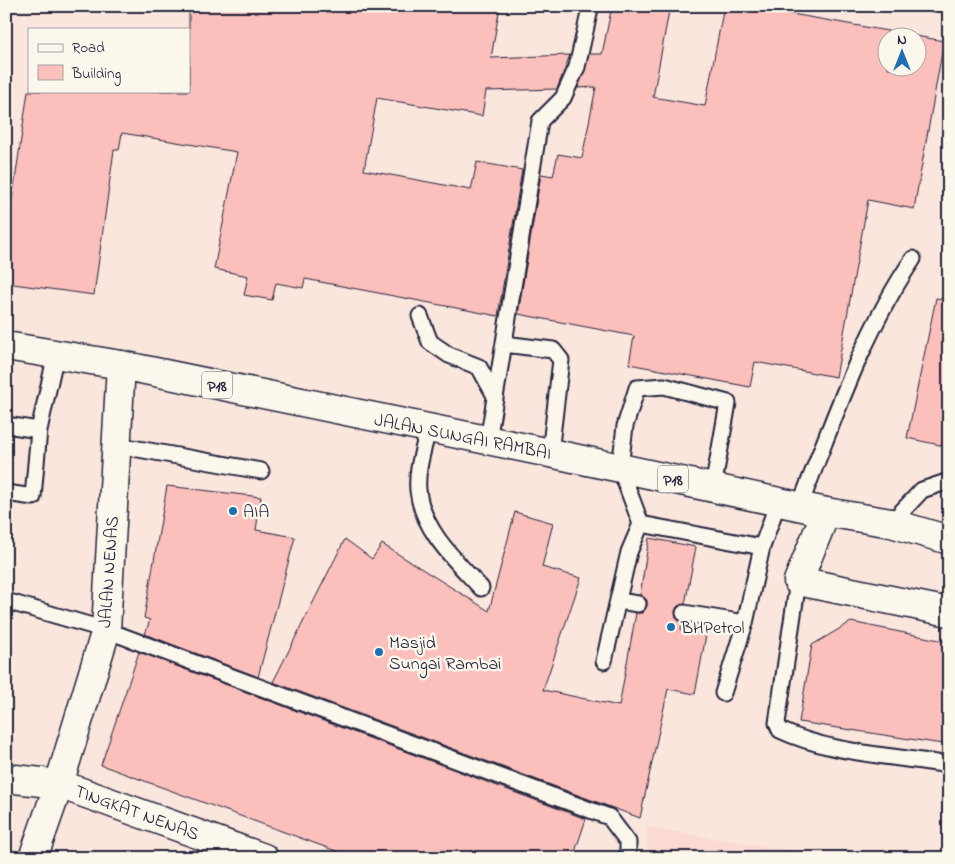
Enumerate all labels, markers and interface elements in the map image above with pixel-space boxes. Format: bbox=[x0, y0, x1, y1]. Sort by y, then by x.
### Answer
legend bbox=[28, 28, 190, 92]
north arrow bbox=[878, 28, 928, 78]
text: N bbox=[897, 30, 907, 51]
text: Road bbox=[72, 37, 105, 59]
text: Building bbox=[71, 63, 121, 86]
road number: P18 bbox=[202, 372, 232, 398]
street label: JALAN SUNGAI RAMBAI bbox=[372, 408, 553, 468]
road number: P18 bbox=[658, 466, 688, 492]
place label: AIA bbox=[243, 500, 269, 526]
marker: AIA bbox=[227, 505, 239, 517]
street label: JALAN NENAS bbox=[93, 515, 127, 629]
place label: BHPetrol bbox=[680, 616, 744, 642]
marker: BHPetrol bbox=[665, 621, 677, 633]
place label: Masjid Sungai Rambai bbox=[389, 631, 501, 679]
marker: Masjid Sungai Rambai bbox=[373, 646, 385, 658]
street label: TINGKAT NENAS bbox=[71, 779, 202, 848]

